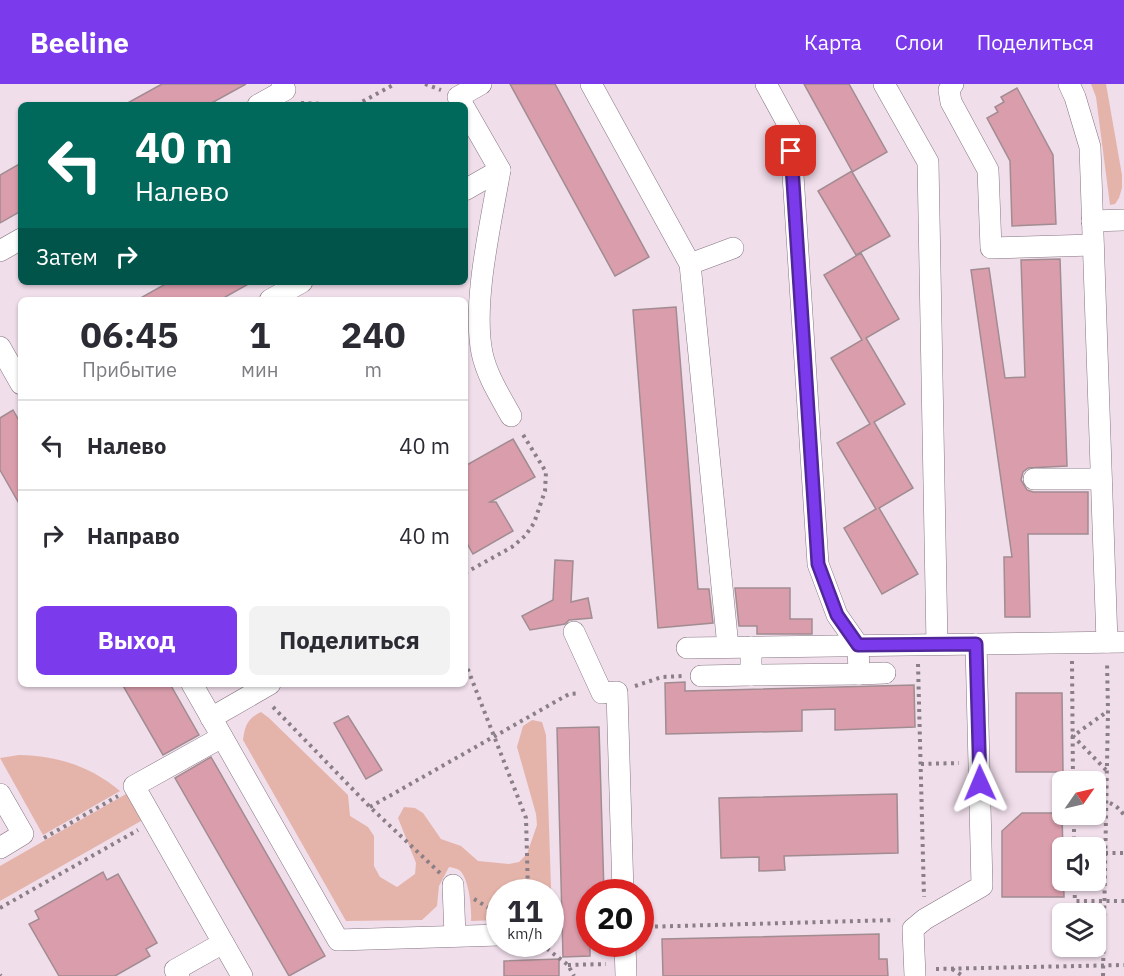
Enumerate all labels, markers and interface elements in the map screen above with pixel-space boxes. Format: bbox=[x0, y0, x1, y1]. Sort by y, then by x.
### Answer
text: Beeline bbox=[30, 24, 129, 61]
text: Карта bbox=[804, 28, 862, 56]
text: Слои bbox=[895, 28, 944, 56]
text: Поделиться bbox=[977, 28, 1094, 56]
text: 40 m bbox=[135, 120, 233, 175]
pin bbox=[765, 125, 816, 176]
icon: left bbox=[36, 126, 114, 204]
icon: arrive bbox=[774, 134, 807, 167]
text: Налево bbox=[135, 173, 229, 208]
icon: right bbox=[110, 240, 143, 273]
text: Затем bbox=[36, 242, 98, 271]
text: 06:45 bbox=[80, 311, 179, 358]
text: 1 bbox=[249, 311, 271, 358]
text: 240 bbox=[341, 311, 406, 358]
text: Прибытие bbox=[82, 356, 177, 383]
text: мин bbox=[241, 356, 278, 383]
text: m bbox=[364, 356, 382, 383]
icon: left bbox=[36, 429, 69, 462]
text: Налево bbox=[87, 431, 166, 460]
text: 40 m bbox=[399, 431, 450, 460]
icon: right bbox=[36, 519, 69, 552]
text: Направо bbox=[87, 521, 180, 550]
text: 40 m bbox=[399, 521, 450, 550]
button: Выход bbox=[36, 606, 237, 675]
button: Поделиться bbox=[249, 606, 450, 675]
position arrow bbox=[948, 751, 1012, 815]
north arrow bbox=[1052, 771, 1106, 825]
map controls bbox=[1052, 771, 1106, 957]
button: sound bbox=[1052, 837, 1106, 891]
speed limit sign: 20 bbox=[576, 879, 654, 957]
text: 11 bbox=[507, 891, 543, 930]
button: layers bbox=[1052, 903, 1106, 957]
text: km/h bbox=[507, 924, 543, 943]

